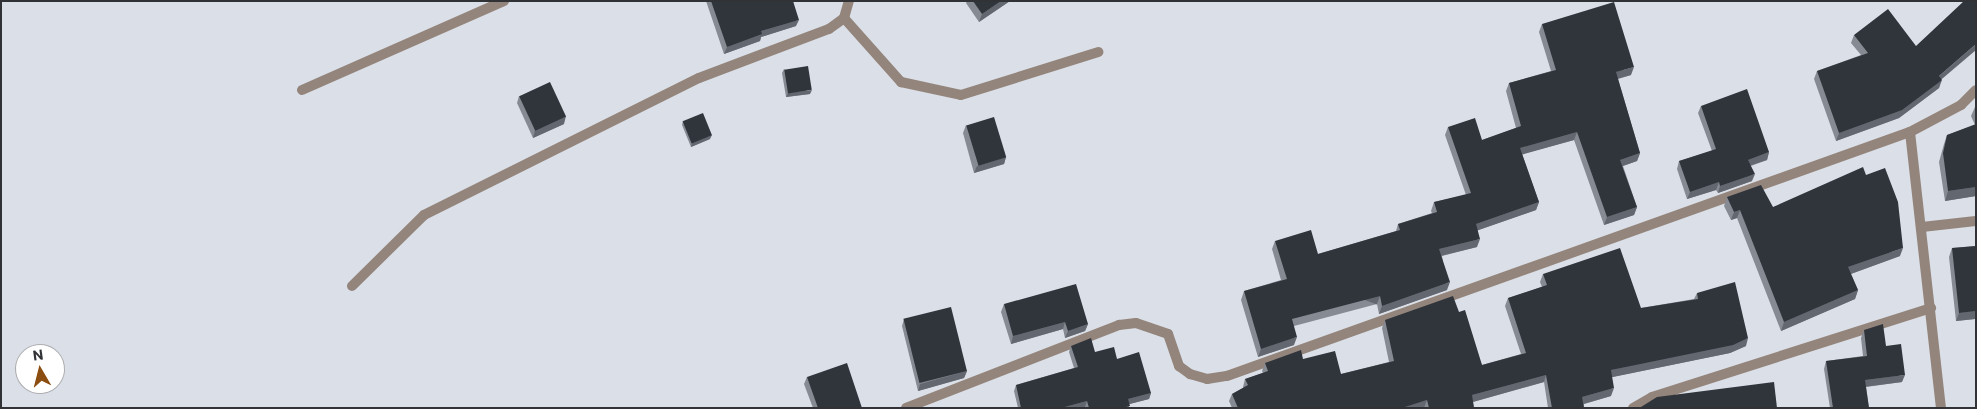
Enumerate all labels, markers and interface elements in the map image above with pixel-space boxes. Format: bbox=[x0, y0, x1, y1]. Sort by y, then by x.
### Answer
north arrow bbox=[15, 344, 65, 394]
text: N bbox=[32, 345, 44, 364]

